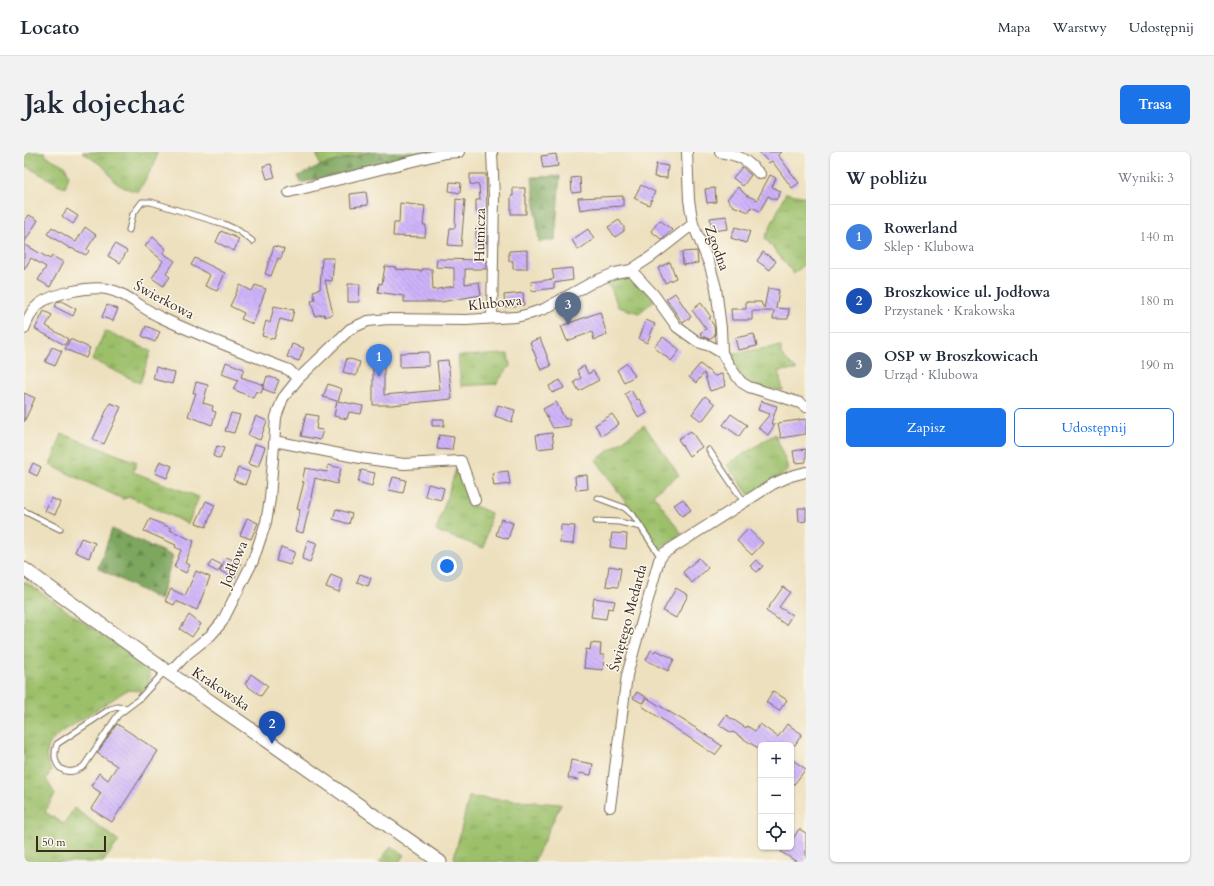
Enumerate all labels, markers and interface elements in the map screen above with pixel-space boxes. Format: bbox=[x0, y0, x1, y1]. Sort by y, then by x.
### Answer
text: Locato bbox=[20, 15, 79, 41]
text: Mapa bbox=[998, 18, 1030, 37]
text: Warstwy bbox=[1052, 18, 1107, 37]
text: Udostępnij bbox=[1129, 18, 1194, 37]
text: Jak dojechać bbox=[24, 85, 185, 123]
button: Trasa bbox=[1120, 85, 1190, 124]
text: W pobliżu bbox=[846, 167, 927, 190]
text: Wyniki: 3 bbox=[1118, 169, 1174, 187]
street label: Hutnicza bbox=[470, 208, 490, 262]
text: Rowerland bbox=[884, 218, 958, 238]
street label: Zgodna bbox=[700, 223, 734, 273]
text: 1 bbox=[856, 228, 862, 246]
text: 140 m bbox=[1140, 228, 1174, 246]
text: Sklep · Klubowa bbox=[884, 238, 974, 256]
street label: Świerkowa bbox=[130, 276, 198, 324]
text: Broszkowice ul. Jodłowa bbox=[884, 282, 1050, 302]
street label: Klubowa bbox=[467, 291, 523, 315]
pin: 3 bbox=[555, 292, 581, 325]
text: 2 bbox=[856, 292, 862, 310]
text: 180 m bbox=[1140, 292, 1174, 310]
text: Przystanek · Krakowska bbox=[884, 302, 1015, 320]
pin: 1 bbox=[366, 344, 392, 377]
text: OSP w Broszkowicach bbox=[884, 346, 1038, 366]
text: 3 bbox=[856, 356, 862, 374]
text: 190 m bbox=[1140, 356, 1174, 374]
text: Urząd · Klubowa bbox=[884, 366, 978, 384]
button: Zapisz bbox=[846, 408, 1006, 447]
button: Udostępnij bbox=[1014, 408, 1174, 447]
street label: Jodłowa bbox=[215, 538, 252, 592]
your location bbox=[437, 556, 457, 576]
street label: Świętego Medarda bbox=[605, 562, 651, 674]
street label: Krakowska bbox=[188, 663, 254, 715]
pin: 2 bbox=[259, 711, 285, 744]
map controls bbox=[758, 742, 794, 850]
button: + bbox=[758, 742, 794, 778]
button: − bbox=[758, 778, 794, 814]
button: locate bbox=[758, 814, 794, 850]
scale bar bbox=[36, 834, 106, 853]
text: 50 m bbox=[42, 835, 66, 850]

